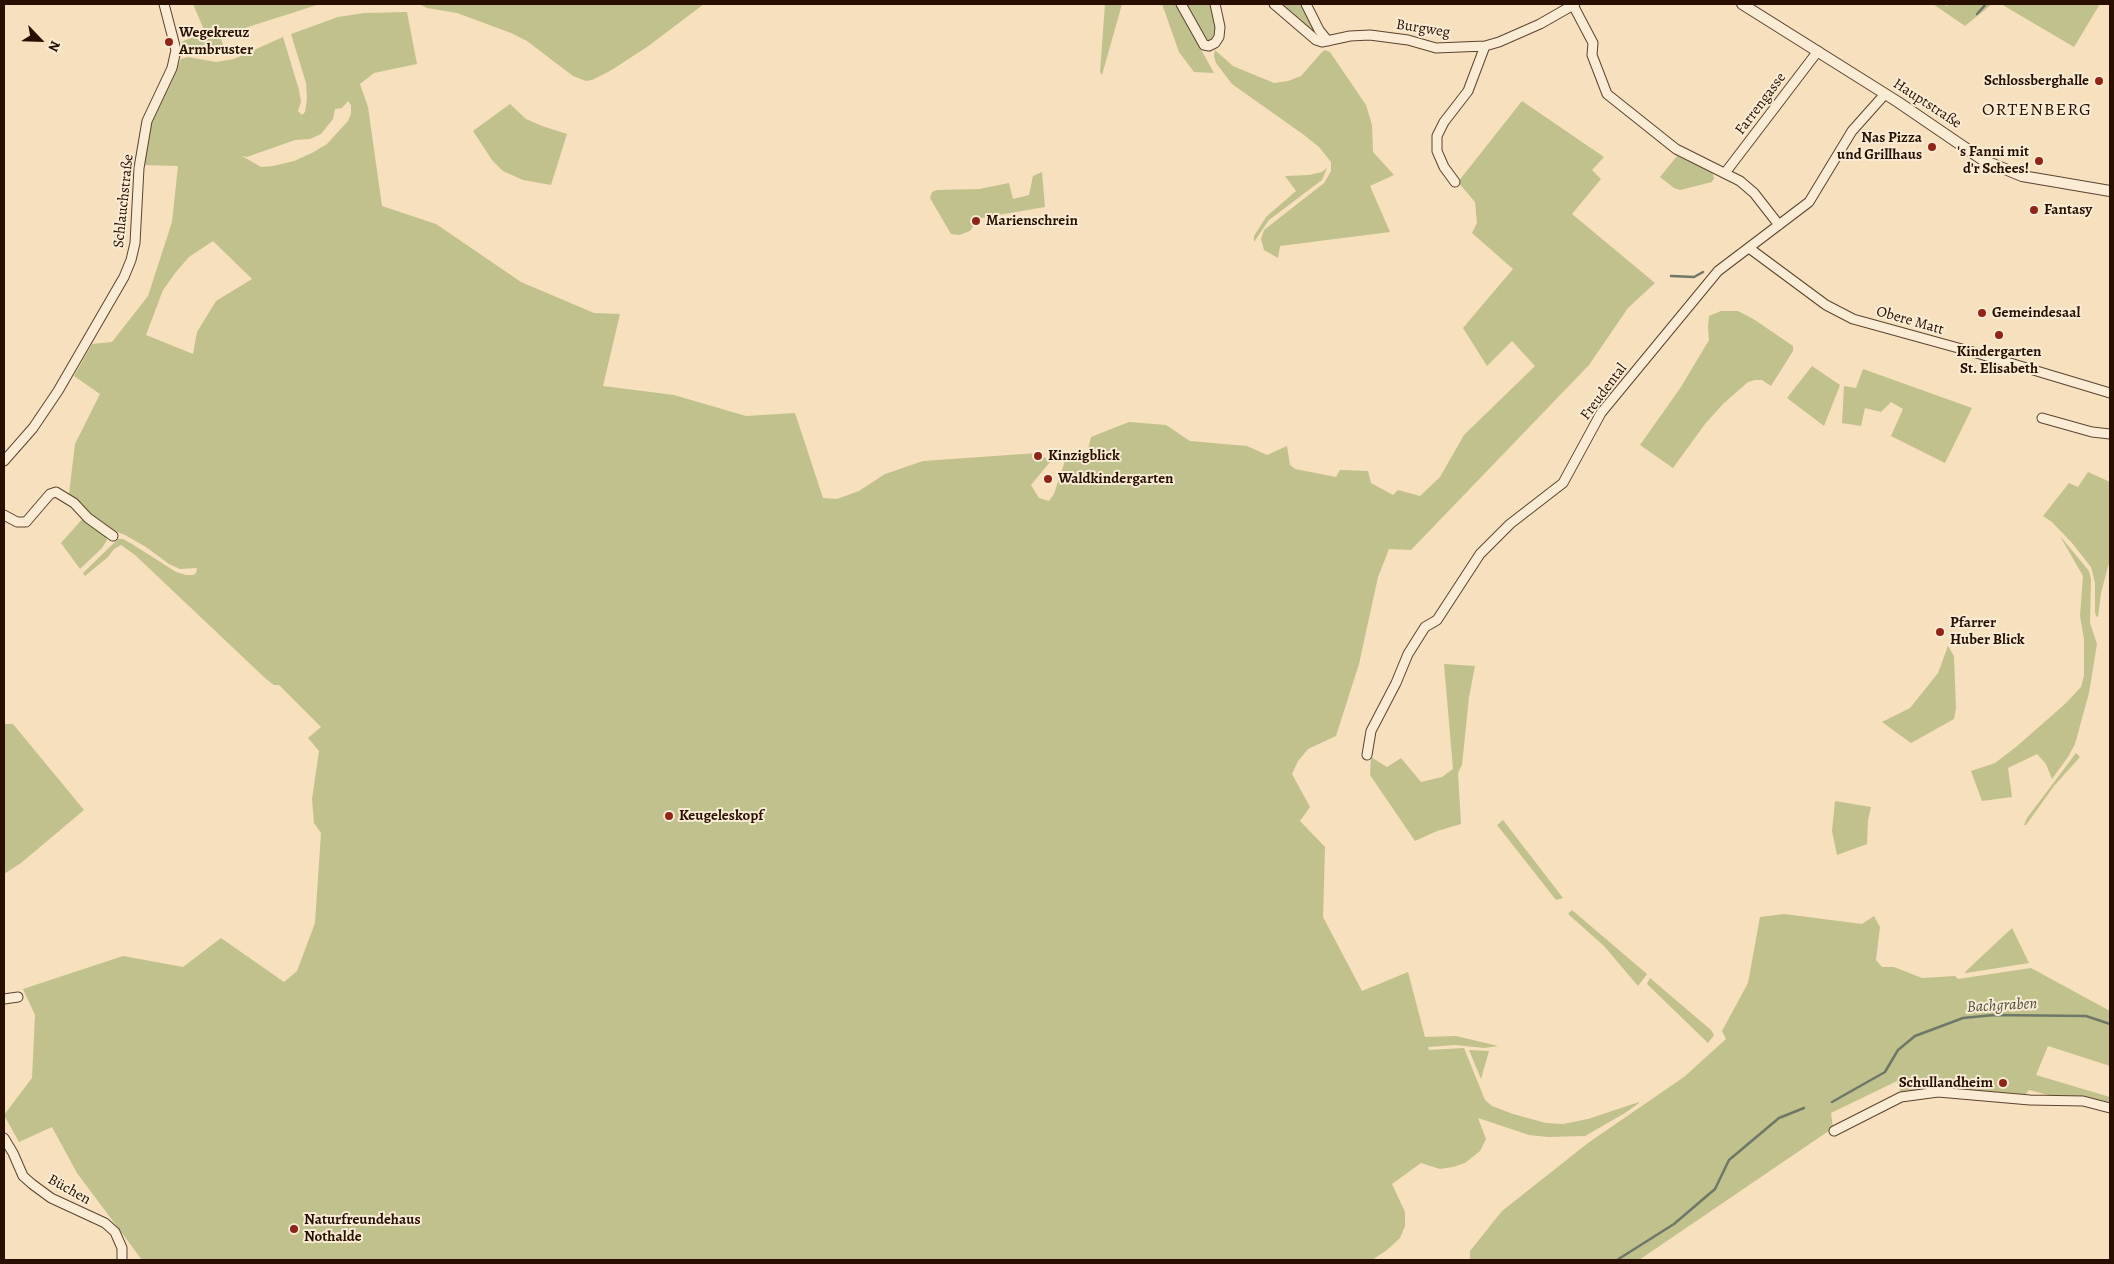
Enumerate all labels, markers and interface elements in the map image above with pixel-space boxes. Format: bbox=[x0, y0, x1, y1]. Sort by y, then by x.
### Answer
north arrow bbox=[15, 15, 65, 65]
street label: Burgweg bbox=[1395, 16, 1451, 42]
place label: Wegekreuz Armbruster bbox=[179, 24, 253, 59]
marker: Wegekreuz Armbruster bbox=[163, 36, 175, 48]
text: N bbox=[43, 38, 65, 55]
street label: Farrengasse bbox=[1732, 69, 1790, 139]
place label: Schlossberghalle bbox=[1984, 72, 2089, 90]
street label: Hauptstraße bbox=[1889, 75, 1965, 133]
marker: Schlossberghalle bbox=[2093, 75, 2105, 87]
district label: ORTENBERG bbox=[1981, 100, 2093, 122]
place label: Nas Pizza und Grillhaus bbox=[1837, 129, 1922, 164]
marker: Nas Pizza und Grillhaus bbox=[1926, 141, 1938, 153]
place label: 's Fanni mit d'r Schees! bbox=[1957, 143, 2029, 178]
street label: Schlauchstraße bbox=[110, 153, 138, 249]
marker: 's Fanni mit d'r Schees! bbox=[2033, 155, 2045, 167]
place label: Fantasy bbox=[2044, 201, 2092, 219]
marker: Fantasy bbox=[2028, 204, 2040, 216]
place label: Marienschrein bbox=[986, 212, 1078, 230]
marker: Marienschrein bbox=[970, 215, 982, 227]
street label: Obere Matt bbox=[1874, 303, 1946, 339]
place label: Gemeindesaal bbox=[1992, 304, 2080, 322]
marker: Gemeindesaal bbox=[1976, 307, 1988, 319]
marker: Kindergarten St. Elisabeth bbox=[1993, 329, 2005, 341]
place label: Kindergarten St. Elisabeth bbox=[1957, 343, 2041, 378]
street label: Freudental bbox=[1577, 360, 1631, 424]
place label: Kinzigblick bbox=[1048, 447, 1120, 465]
marker: Kinzigblick bbox=[1032, 450, 1044, 462]
place label: Waldkindergarten bbox=[1058, 470, 1174, 488]
marker: Waldkindergarten bbox=[1042, 473, 1054, 485]
place label: Pfarrer Huber Blick bbox=[1950, 614, 2025, 649]
marker: Pfarrer Huber Blick bbox=[1934, 626, 1946, 638]
place label: Keugeleskopf bbox=[679, 807, 763, 825]
marker: Keugeleskopf bbox=[663, 810, 675, 822]
water label: Bachgraben bbox=[1966, 995, 2038, 1017]
place label: Schullandheim bbox=[1899, 1074, 1993, 1092]
marker: Schullandheim bbox=[1997, 1077, 2009, 1089]
street label: Büchen bbox=[44, 1171, 94, 1209]
place label: Naturfreundehaus Nothalde bbox=[304, 1211, 421, 1246]
marker: Naturfreundehaus Nothalde bbox=[288, 1223, 300, 1235]

